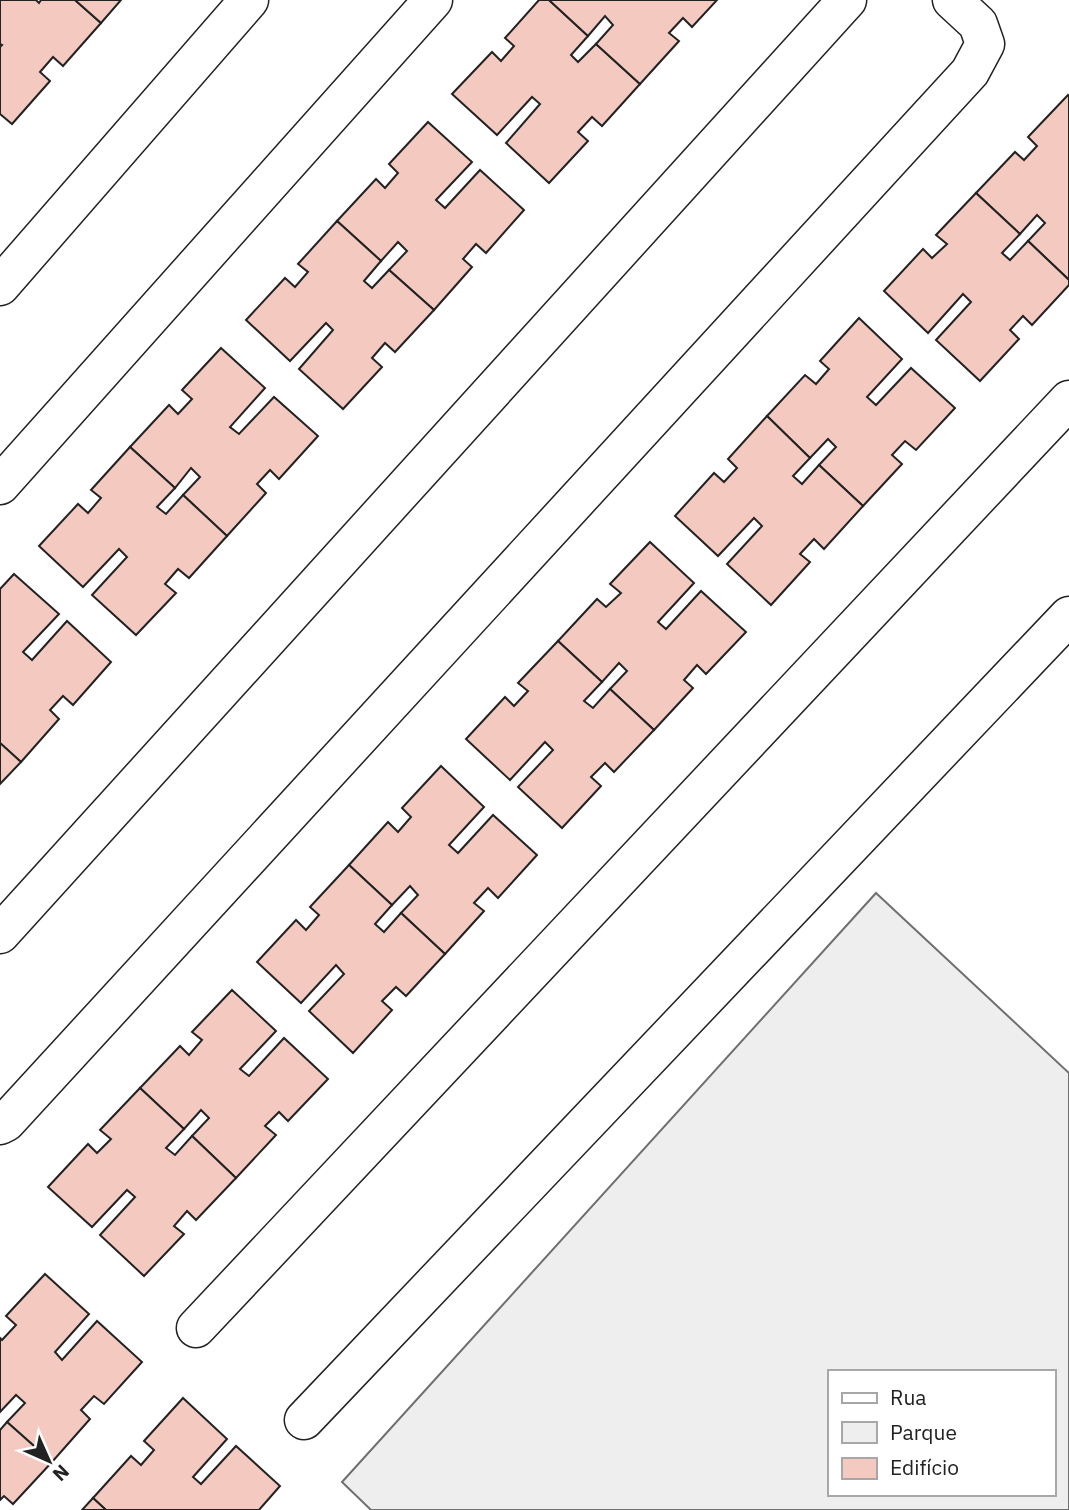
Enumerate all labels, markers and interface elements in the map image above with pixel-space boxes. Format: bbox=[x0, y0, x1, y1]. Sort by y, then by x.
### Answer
legend bbox=[828, 1370, 1055, 1496]
text: Rua bbox=[890, 1383, 927, 1411]
text: Parque bbox=[890, 1418, 957, 1446]
north arrow bbox=[14, 1426, 84, 1496]
text: Edifício bbox=[890, 1453, 959, 1481]
text: N bbox=[48, 1460, 74, 1486]

